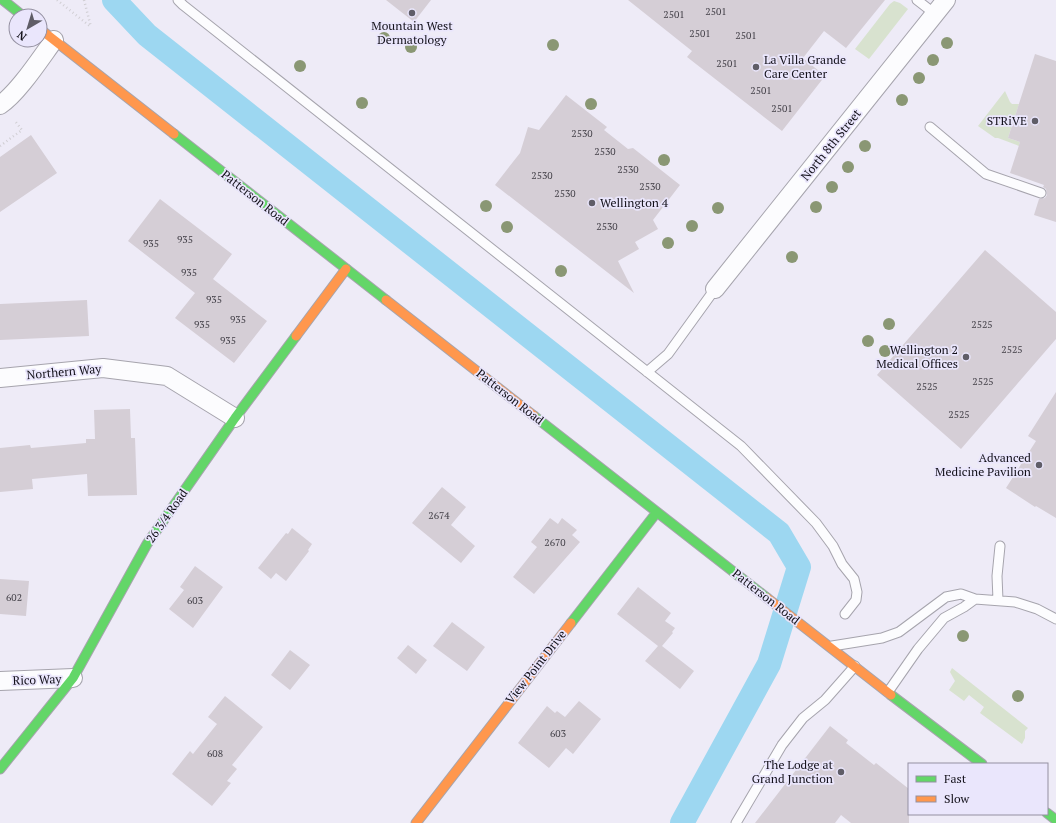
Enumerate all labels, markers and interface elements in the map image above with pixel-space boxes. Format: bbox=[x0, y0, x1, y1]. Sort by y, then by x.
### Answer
house number: 2501 bbox=[705, 5, 727, 18]
north arrow bbox=[8, 8, 48, 48]
marker: Mountain West Dermatology bbox=[407, 8, 417, 18]
house number: 2501 bbox=[663, 8, 685, 21]
place label: Mountain West Dermatology bbox=[371, 18, 453, 47]
text: N bbox=[14, 27, 29, 44]
house number: 2501 bbox=[689, 27, 711, 40]
house number: 2501 bbox=[735, 29, 757, 42]
place label: La Villa Grande Care Center bbox=[764, 52, 846, 81]
house number: 2501 bbox=[716, 57, 738, 70]
marker: La Villa Grande Care Center bbox=[751, 62, 761, 72]
house number: 2501 bbox=[750, 84, 772, 97]
house number: 2501 bbox=[771, 102, 793, 115]
street label: North 8th Street bbox=[797, 106, 864, 183]
place label: STRiVE bbox=[987, 113, 1027, 128]
marker: STRiVE bbox=[1030, 116, 1040, 126]
house number: 2530 bbox=[571, 127, 593, 140]
house number: 2530 bbox=[594, 145, 616, 158]
house number: 2530 bbox=[617, 163, 639, 176]
street label: Patterson Road bbox=[219, 167, 292, 229]
house number: 2530 bbox=[531, 169, 553, 182]
house number: 2530 bbox=[639, 180, 661, 193]
house number: 2530 bbox=[554, 187, 576, 200]
place label: Wellington 4 bbox=[600, 195, 669, 210]
marker: Wellington 4 bbox=[587, 198, 597, 208]
house number: 2530 bbox=[596, 220, 618, 233]
house number: 935 bbox=[177, 233, 193, 246]
house number: 935 bbox=[143, 237, 159, 250]
house number: 935 bbox=[181, 266, 197, 279]
house number: 935 bbox=[206, 293, 222, 306]
house number: 935 bbox=[230, 313, 246, 326]
house number: 935 bbox=[194, 318, 210, 331]
house number: 2525 bbox=[971, 318, 993, 331]
house number: 935 bbox=[220, 334, 236, 347]
place label: Wellington 2 Medical Offices bbox=[876, 342, 958, 371]
house number: 2525 bbox=[1001, 343, 1023, 356]
marker: Wellington 2 Medical Offices bbox=[961, 352, 971, 362]
street label: Northern Way bbox=[26, 361, 103, 382]
street label: Patterson Road bbox=[474, 366, 547, 428]
house number: 2525 bbox=[972, 375, 994, 388]
house number: 2525 bbox=[916, 380, 938, 393]
house number: 2525 bbox=[948, 408, 970, 421]
place label: Advanced Medicine Pavilion bbox=[935, 450, 1031, 479]
marker: Advanced Medicine Pavilion bbox=[1034, 460, 1044, 470]
street label: 26 3/4 Road bbox=[143, 486, 191, 546]
house number: 2674 bbox=[428, 509, 450, 522]
house number: 2670 bbox=[544, 536, 566, 549]
street label: Patterson Road bbox=[730, 566, 803, 628]
house number: 602 bbox=[6, 591, 22, 604]
house number: 603 bbox=[187, 594, 203, 607]
street label: View Point Drive bbox=[502, 627, 569, 707]
street label: Rico Way bbox=[12, 671, 63, 688]
house number: 603 bbox=[550, 727, 566, 740]
house number: 608 bbox=[207, 747, 223, 760]
place label: The Lodge at Grand Junction bbox=[752, 757, 834, 786]
legend bbox=[908, 763, 1048, 815]
marker: The Lodge at Grand Junction bbox=[836, 767, 846, 777]
text: Fast bbox=[944, 771, 967, 786]
text: Slow bbox=[944, 791, 970, 806]

